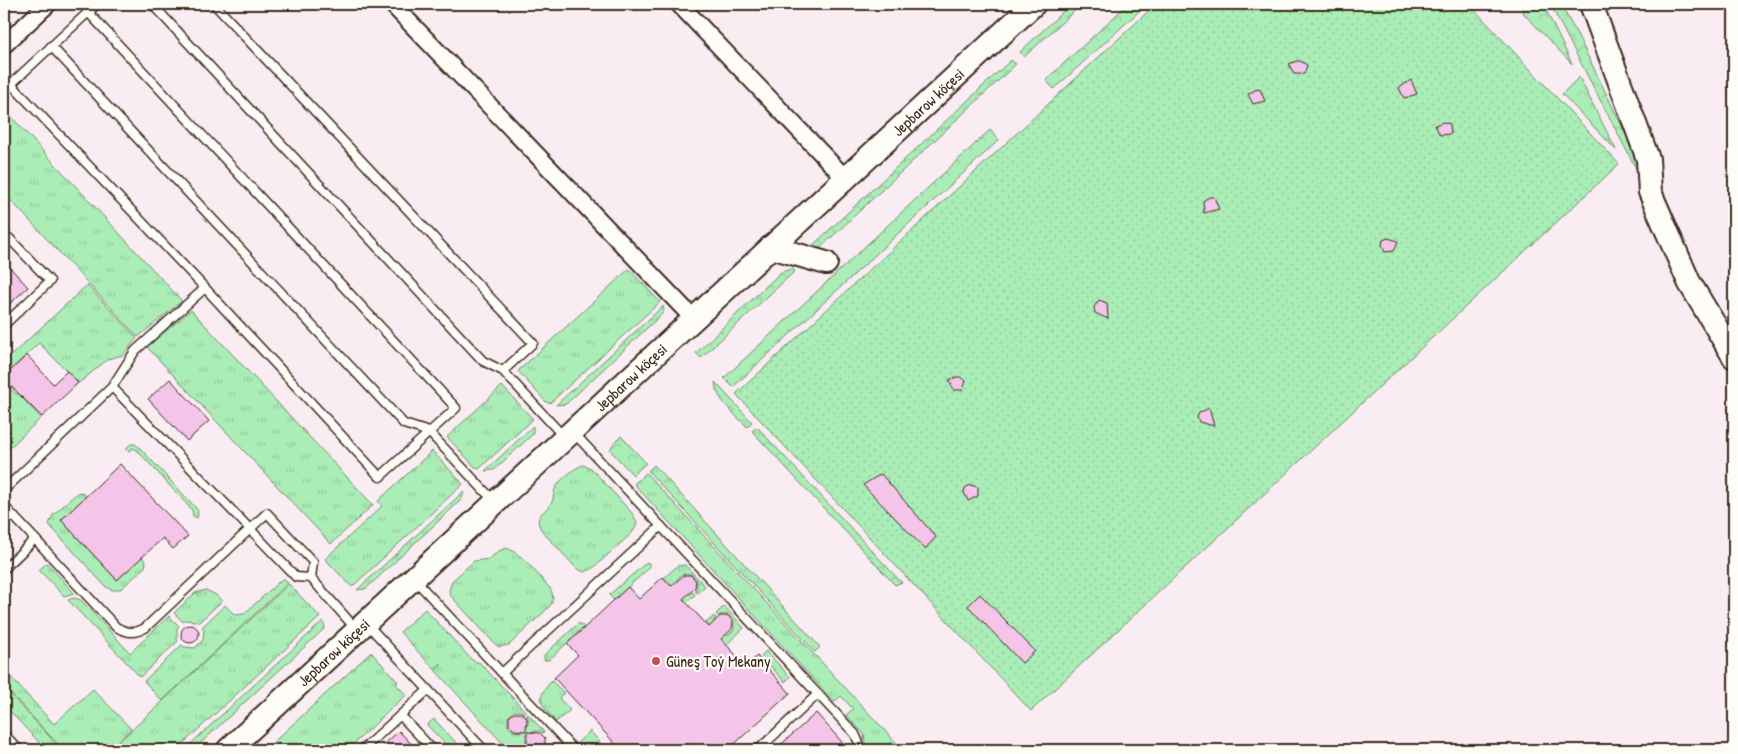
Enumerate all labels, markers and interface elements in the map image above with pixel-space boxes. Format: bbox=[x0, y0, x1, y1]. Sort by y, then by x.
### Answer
street label: Jepbarow köçesi bbox=[887, 63, 969, 141]
street label: Jepbarow köçesi bbox=[590, 338, 672, 416]
street label: Jepbarow köçesi bbox=[293, 613, 375, 691]
place label: Güneş Toý Mekany bbox=[666, 650, 771, 672]
marker: Güneş Toý Mekany bbox=[650, 655, 662, 667]

